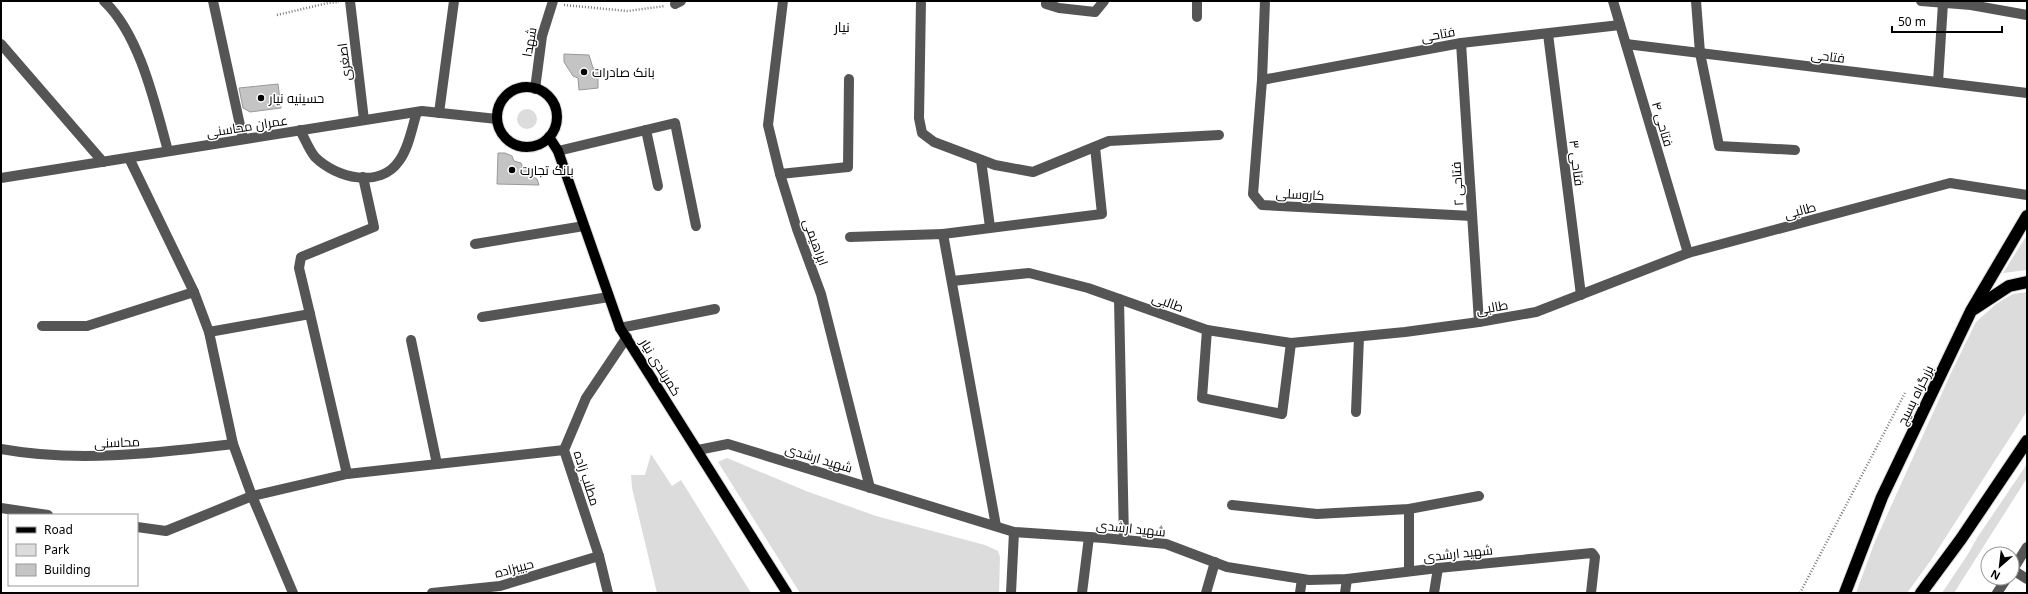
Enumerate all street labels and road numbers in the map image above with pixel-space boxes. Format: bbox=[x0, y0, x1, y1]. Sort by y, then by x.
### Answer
street label: فتاحی bbox=[1420, 22, 1456, 46]
street label: شهدا bbox=[518, 26, 540, 58]
street label: اصغری bbox=[333, 42, 355, 82]
street label: فتاحی bbox=[1810, 45, 1846, 67]
street label: فتاحی ۴ bbox=[1648, 99, 1678, 149]
street label: عمران محاسنی bbox=[205, 111, 289, 141]
street label: فتاحی ۳ bbox=[1565, 139, 1589, 187]
street label: فتاحی ۲ bbox=[1446, 161, 1468, 207]
street label: کاروسلی bbox=[1275, 184, 1325, 204]
street label: طالبی bbox=[1782, 197, 1818, 223]
street label: ابراهیمی bbox=[799, 216, 833, 268]
street label: طالبی bbox=[1150, 288, 1186, 316]
street label: طالبی bbox=[1474, 295, 1510, 319]
street label: کمربندی نیار bbox=[636, 334, 686, 399]
street label: بزرگراه بسیج bbox=[1893, 362, 1937, 428]
street label: محاسنی bbox=[94, 432, 140, 452]
street label: شهید ارشدی bbox=[783, 439, 855, 477]
street label: مطلب زاده bbox=[570, 448, 604, 508]
street label: شهید ارشدی bbox=[1095, 515, 1167, 541]
street label: شهید ارشدی bbox=[1422, 540, 1494, 566]
street label: حبیبزاده bbox=[492, 554, 536, 582]

